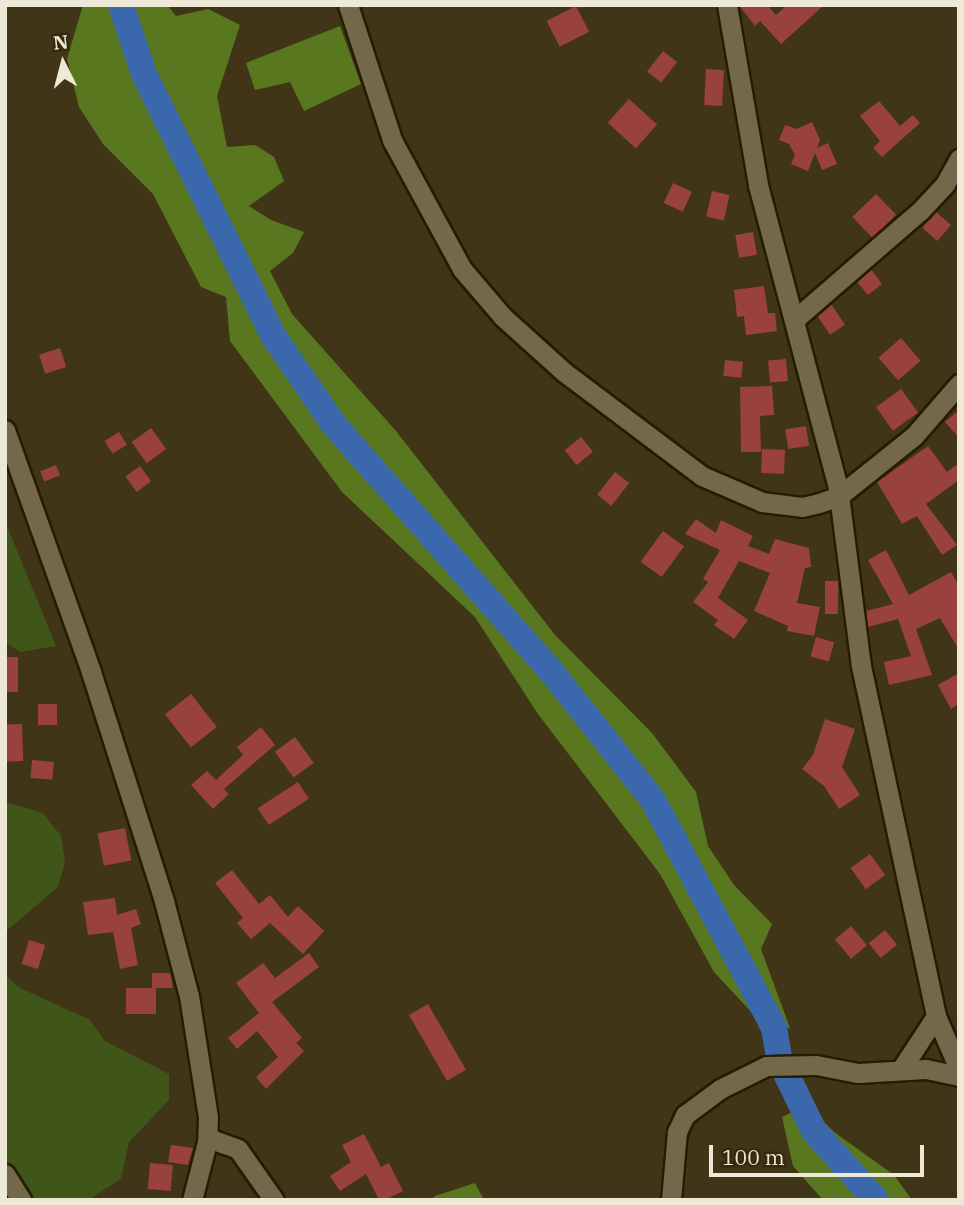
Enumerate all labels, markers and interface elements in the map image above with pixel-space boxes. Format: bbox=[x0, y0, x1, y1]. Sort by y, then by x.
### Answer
north arrow bbox=[28, 28, 98, 98]
text: N bbox=[52, 29, 70, 55]
scale bar bbox=[712, 1132, 927, 1176]
text: 100 m bbox=[722, 1143, 785, 1171]

